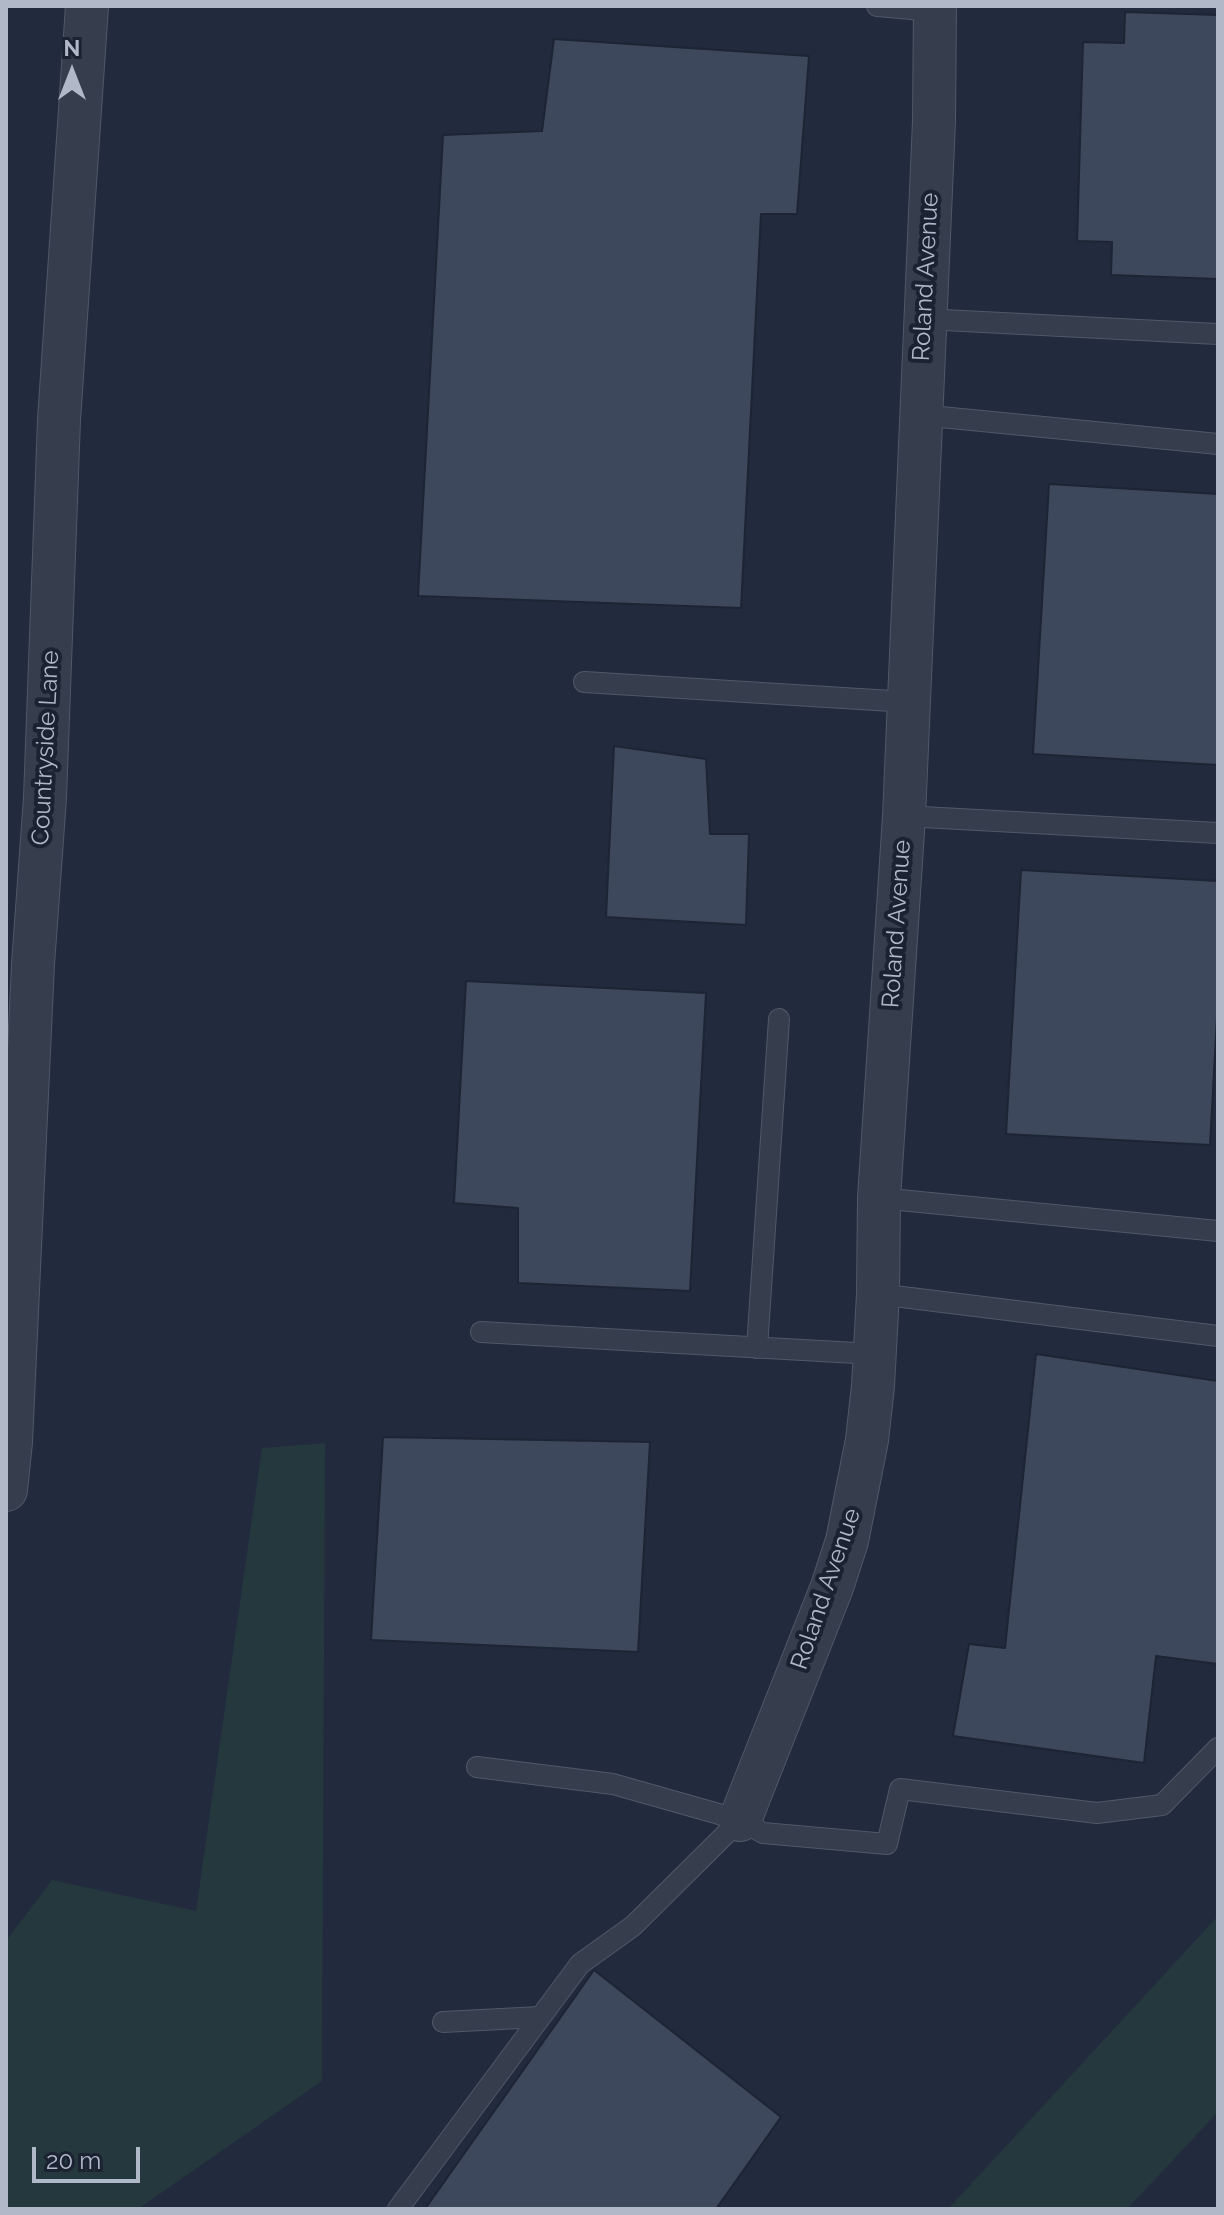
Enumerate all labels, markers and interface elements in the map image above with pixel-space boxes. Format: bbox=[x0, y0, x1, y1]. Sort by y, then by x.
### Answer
north arrow bbox=[32, 32, 112, 112]
text: N bbox=[64, 35, 80, 61]
street label: Roland Avenue bbox=[907, 192, 945, 362]
street label: Countryside Lane bbox=[27, 650, 65, 846]
street label: Roland Avenue bbox=[877, 839, 917, 1009]
street label: Roland Avenue bbox=[785, 1505, 867, 1673]
scale bar bbox=[36, 2131, 144, 2181]
text: 20 m bbox=[46, 2146, 101, 2175]

